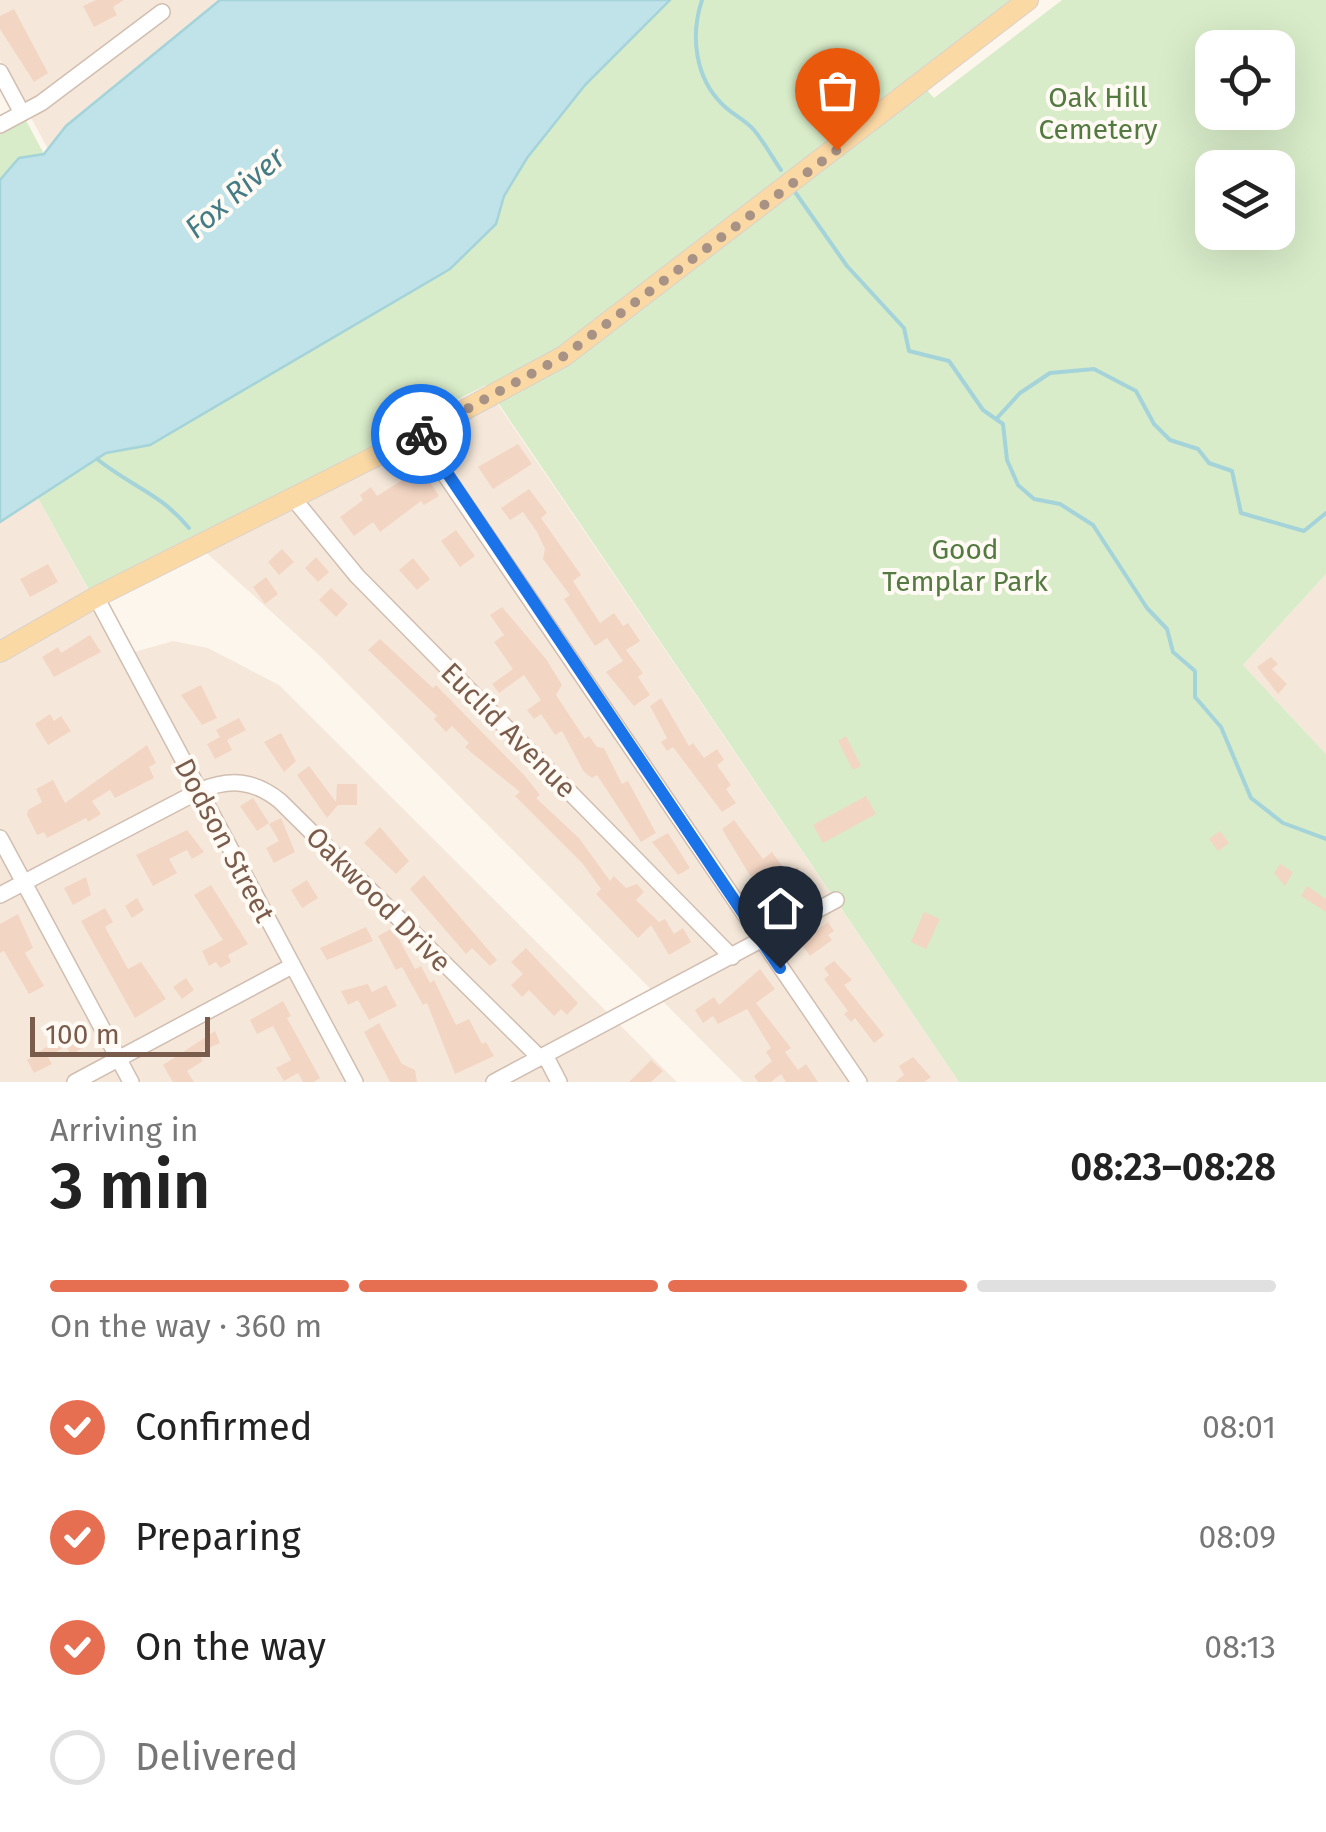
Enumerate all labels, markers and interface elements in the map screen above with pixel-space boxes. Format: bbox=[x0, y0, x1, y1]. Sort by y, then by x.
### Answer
map controls bbox=[1195, 30, 1295, 250]
button: locate bbox=[1195, 30, 1295, 130]
pin bbox=[795, 48, 880, 151]
icon: bag bbox=[810, 63, 865, 118]
park label: Oak Hill Cemetery bbox=[1038, 81, 1158, 146]
water label: Fox River bbox=[178, 139, 293, 246]
button: layers bbox=[1195, 150, 1295, 250]
courier bbox=[371, 384, 471, 484]
icon: bike bbox=[394, 407, 449, 462]
park label: Good Templar Park bbox=[882, 533, 1048, 598]
street label: Euclid Avenue bbox=[434, 656, 583, 805]
street label: Dodson Street bbox=[168, 753, 282, 928]
street label: Oakwood Drive bbox=[299, 820, 458, 979]
pin bbox=[738, 866, 823, 969]
icon: home bbox=[753, 881, 808, 936]
scale bar bbox=[30, 1012, 210, 1056]
text: 100 m bbox=[45, 1018, 120, 1051]
text: Arriving in bbox=[50, 1111, 198, 1149]
text: 08:23–08:28 bbox=[1070, 1144, 1276, 1190]
text: 3 min bbox=[50, 1147, 210, 1225]
text: On the way · 360 m bbox=[50, 1307, 322, 1345]
icon: check bbox=[50, 1400, 105, 1455]
text: Confirmed bbox=[135, 1404, 313, 1450]
text: 08:01 bbox=[1202, 1408, 1276, 1446]
icon: check bbox=[50, 1510, 105, 1565]
text: Preparing bbox=[135, 1514, 301, 1560]
text: 08:09 bbox=[1198, 1518, 1276, 1556]
icon: check bbox=[50, 1620, 105, 1675]
text: On the way bbox=[135, 1624, 326, 1670]
text: 08:13 bbox=[1204, 1628, 1276, 1666]
text: Delivered bbox=[135, 1734, 298, 1780]

